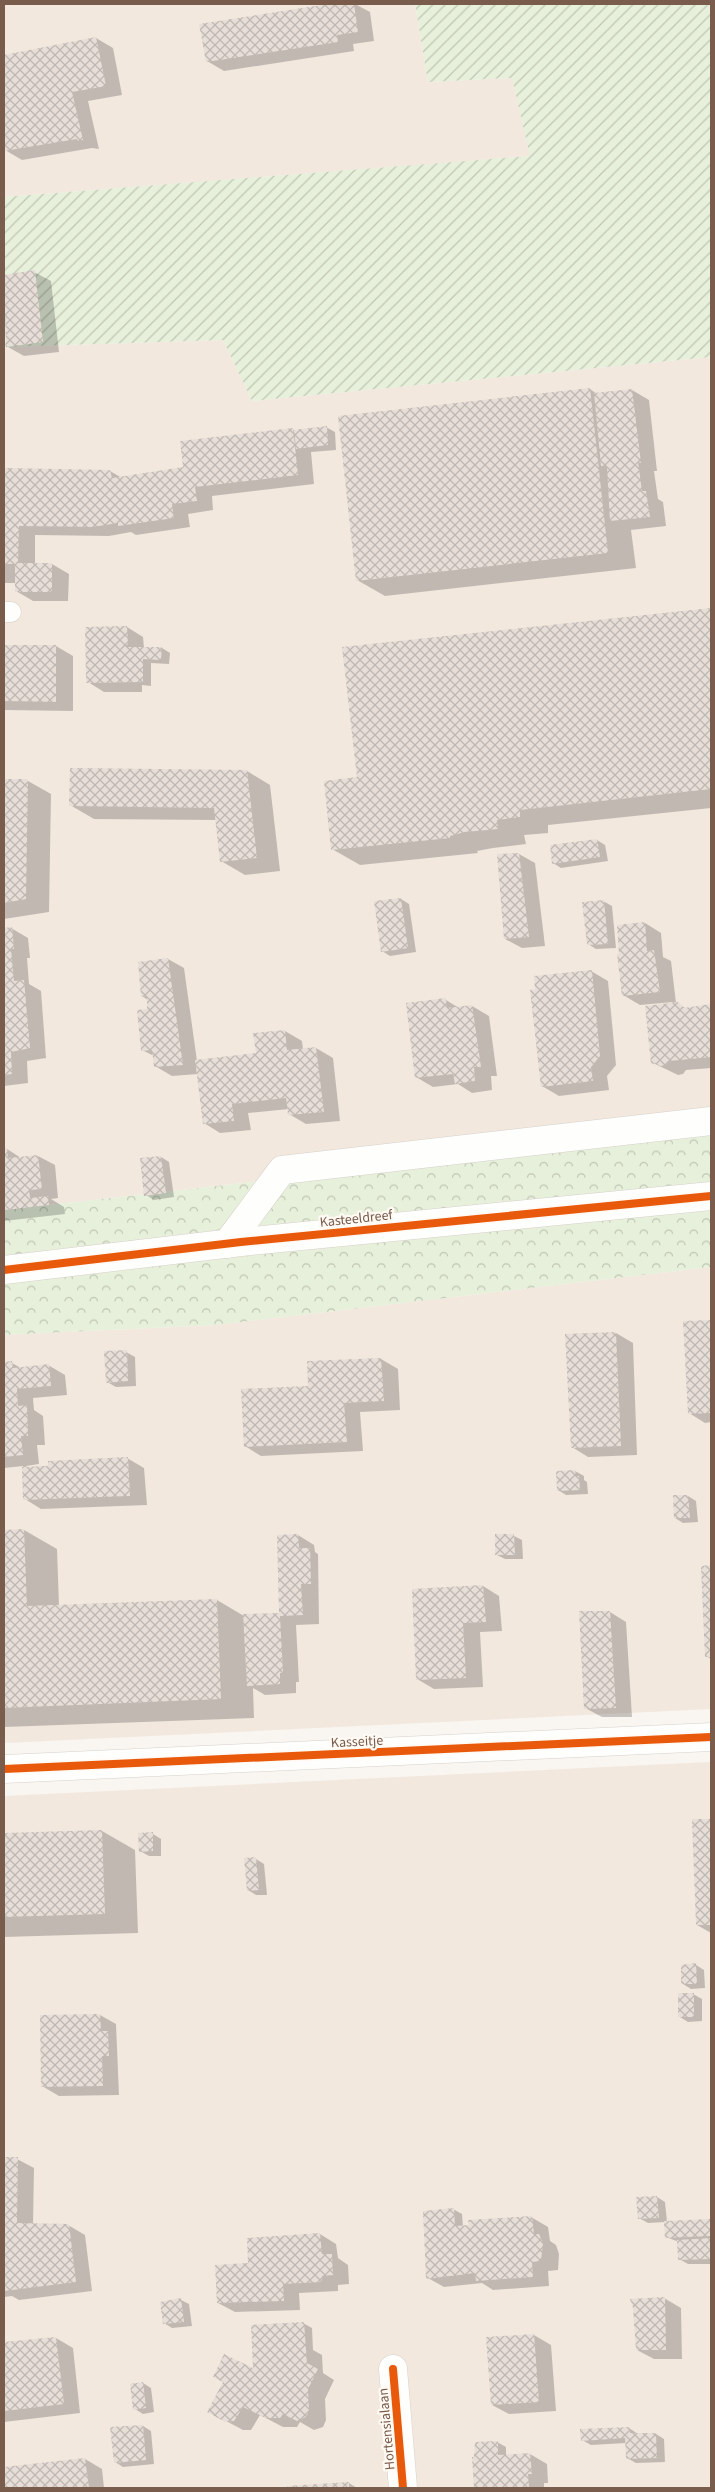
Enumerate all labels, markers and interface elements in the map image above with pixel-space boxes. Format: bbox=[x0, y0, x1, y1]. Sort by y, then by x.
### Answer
street label: Kasteeldreef bbox=[319, 1205, 394, 1233]
street label: Kasseitje bbox=[330, 1731, 384, 1753]
street label: Hortensialaan bbox=[373, 2387, 401, 2471]

